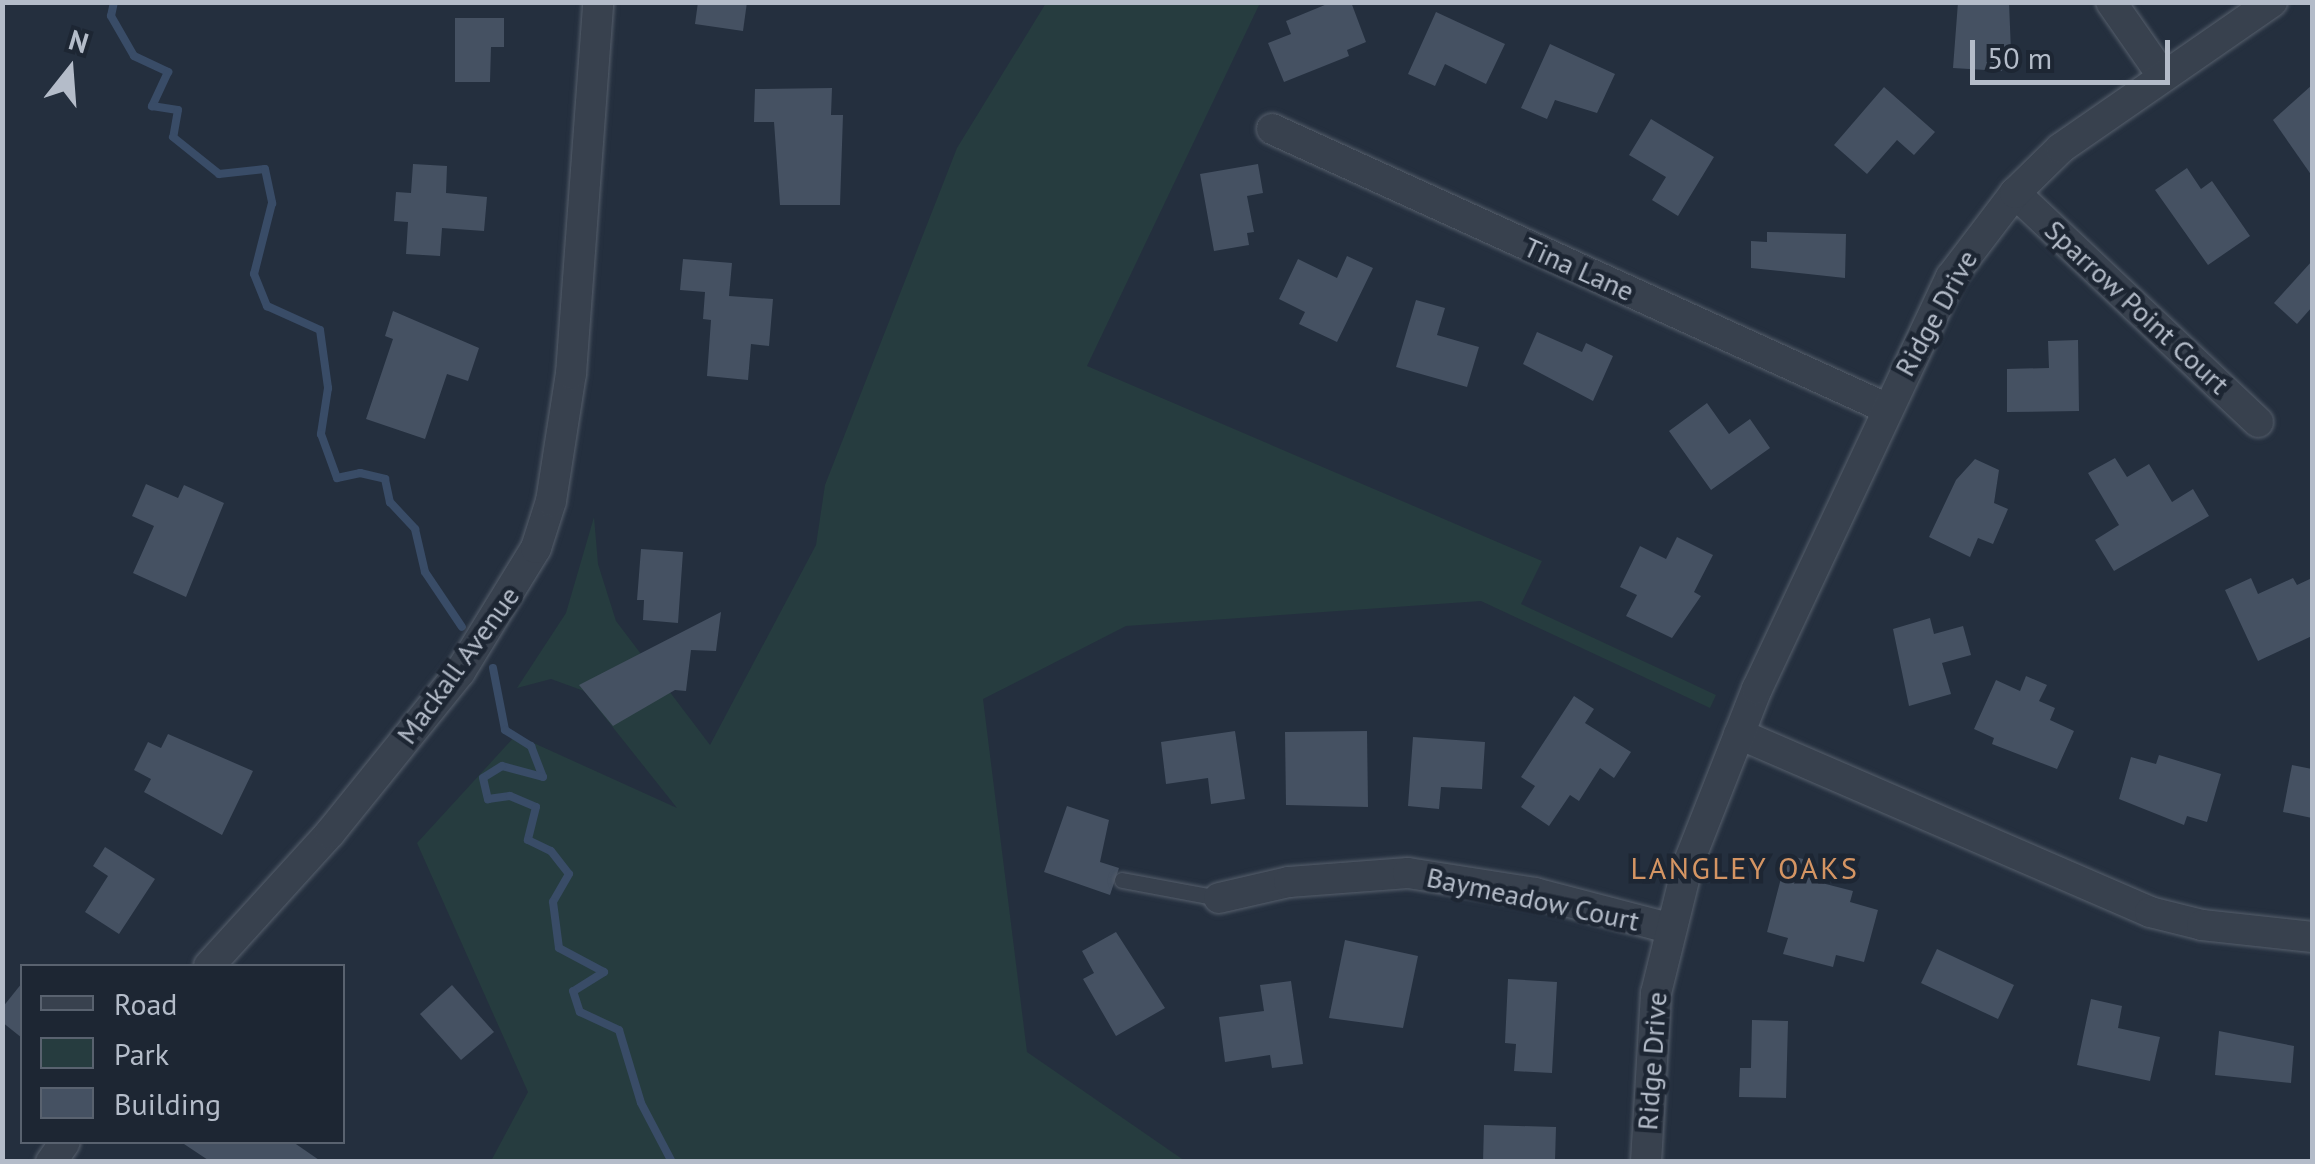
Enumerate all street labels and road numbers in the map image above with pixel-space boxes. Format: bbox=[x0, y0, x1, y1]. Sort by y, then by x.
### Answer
street label: Sparrow Point Court bbox=[2038, 213, 2236, 401]
street label: Tina Lane bbox=[1519, 230, 1639, 308]
street label: Ridge Drive bbox=[1888, 244, 1984, 382]
street label: Mackall Avenue bbox=[389, 579, 527, 751]
street label: Baymeadow Court bbox=[1423, 860, 1643, 938]
street label: Ridge Drive bbox=[1630, 991, 1674, 1131]

